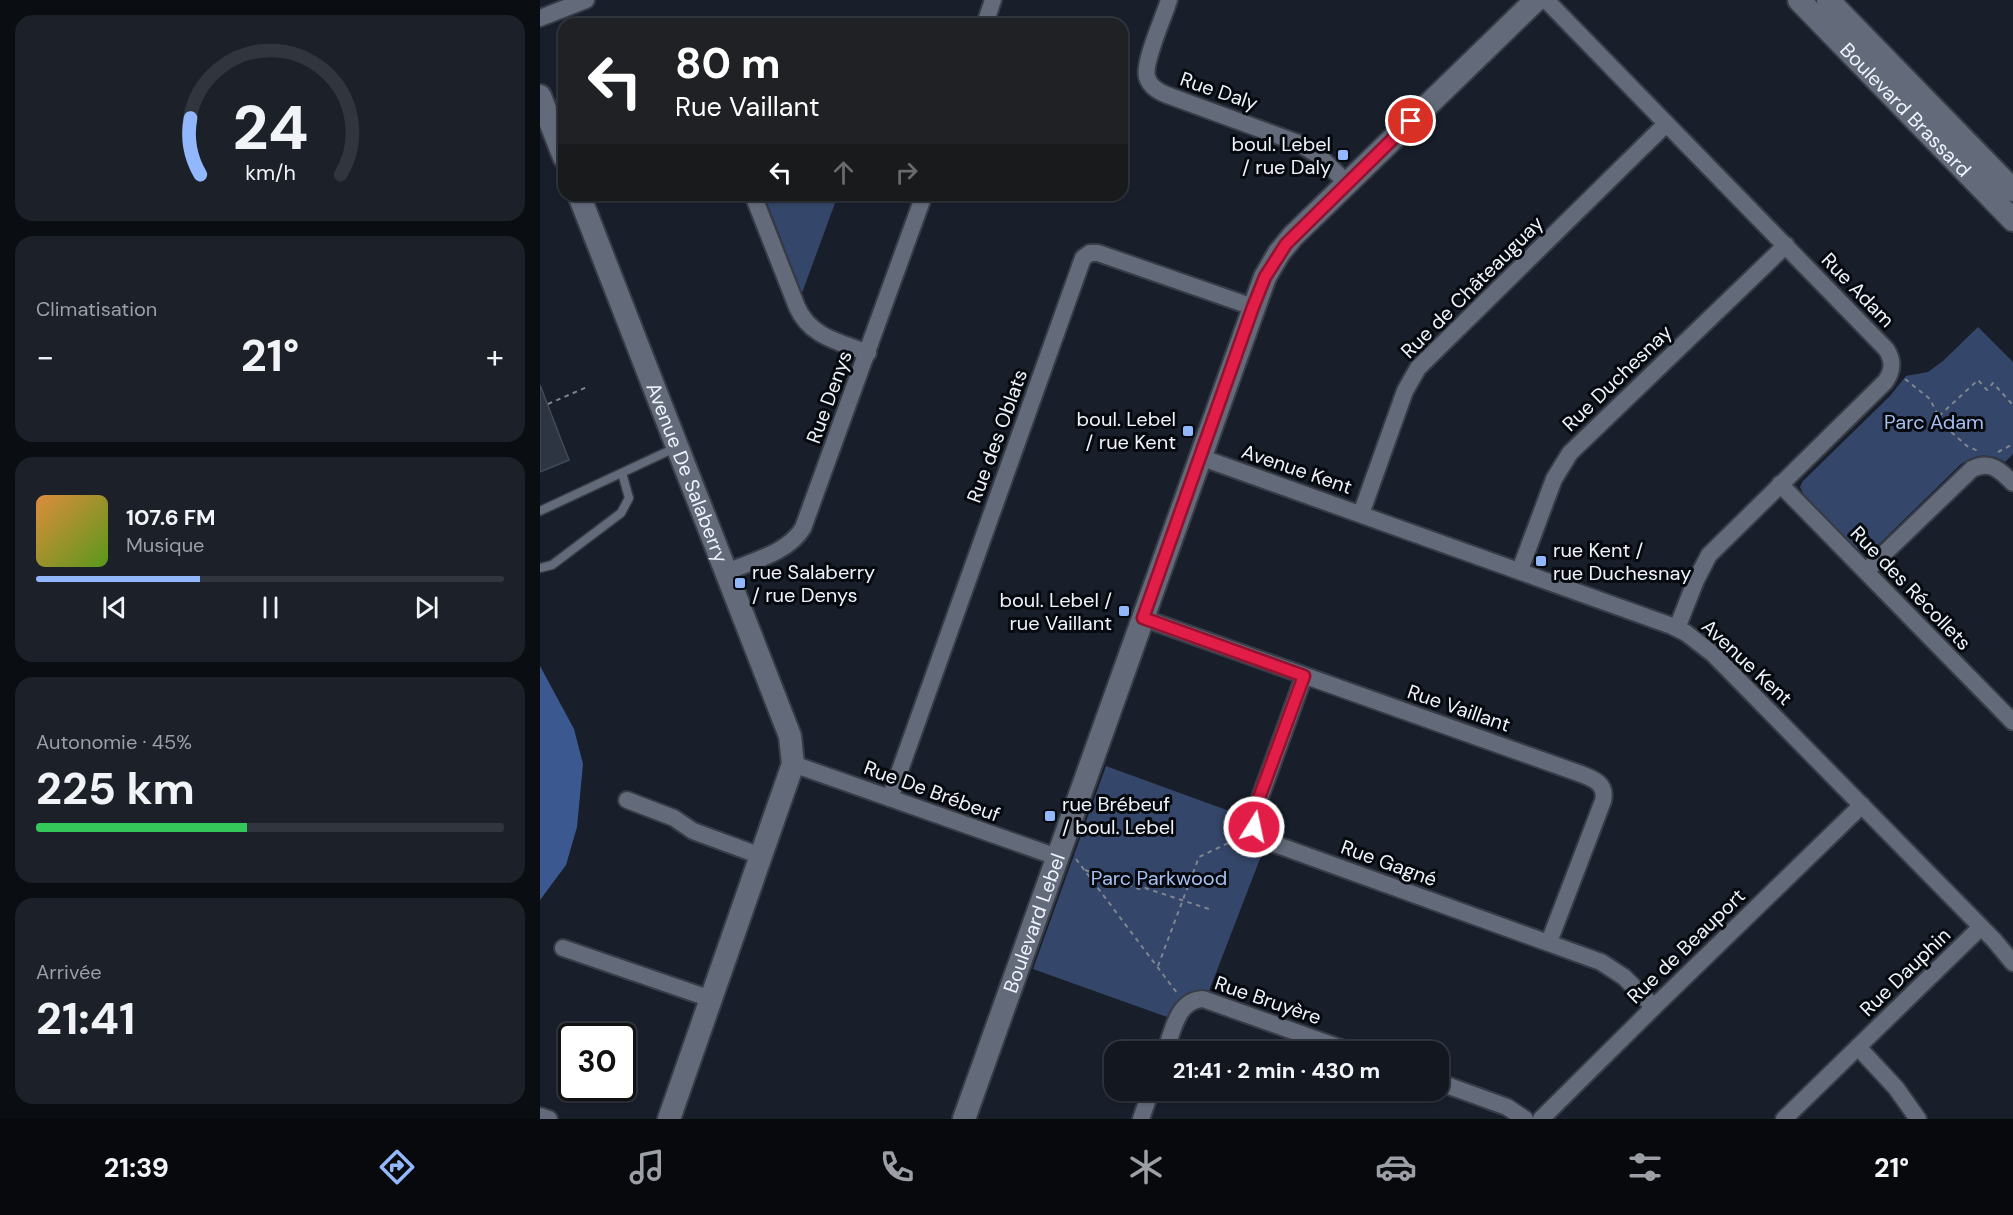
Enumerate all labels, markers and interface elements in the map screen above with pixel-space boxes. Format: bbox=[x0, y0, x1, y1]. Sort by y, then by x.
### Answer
text: 80 m bbox=[675, 36, 781, 91]
street label: Boulevard Brassard bbox=[1834, 37, 1977, 182]
icon: left bbox=[576, 42, 654, 120]
street label: Rue Daly bbox=[1177, 66, 1261, 116]
text: 24 bbox=[232, 87, 308, 168]
text: Rue Vaillant bbox=[675, 89, 820, 124]
pin bbox=[1385, 95, 1436, 146]
icon: arrive bbox=[1394, 104, 1427, 137]
place label: boul. Lebel / rue Daly bbox=[1232, 131, 1331, 180]
marker: boul. Lebel / rue Daly bbox=[1336, 148, 1350, 162]
icon: left bbox=[764, 156, 797, 189]
icon: ahead bbox=[827, 156, 860, 189]
icon: right bbox=[890, 156, 923, 189]
text: km/h bbox=[245, 159, 295, 187]
street label: Rue de Châteauguay bbox=[1395, 210, 1549, 364]
street label: Rue Adam bbox=[1816, 247, 1900, 333]
text: Climatisation bbox=[36, 296, 157, 322]
street label: Rue Duchesnay bbox=[1557, 319, 1677, 437]
text: 21° bbox=[241, 326, 299, 385]
text: − bbox=[36, 335, 54, 378]
text: + bbox=[486, 335, 504, 378]
street label: Rue Denys bbox=[800, 347, 858, 447]
street label: Rue des Oblats bbox=[961, 366, 1033, 506]
street label: Avenue De Salaberry bbox=[640, 379, 734, 567]
place label: boul. Lebel / rue Kent bbox=[1077, 406, 1176, 455]
park label: Parc Adam bbox=[1884, 409, 1984, 435]
marker: boul. Lebel / rue Kent bbox=[1181, 424, 1195, 438]
street label: Avenue Kent bbox=[1238, 438, 1356, 500]
text: 107.6 FM bbox=[126, 503, 216, 532]
street label: Rue des Récollets bbox=[1845, 520, 1977, 656]
text: Musique bbox=[126, 532, 204, 558]
place label: rue Kent / rue Duchesnay bbox=[1553, 537, 1691, 586]
marker: rue Kent / rue Duchesnay bbox=[1534, 554, 1548, 568]
place label: rue Salaberry / rue Denys bbox=[752, 559, 875, 608]
marker: rue Salaberry / rue Denys bbox=[733, 576, 747, 590]
place label: boul. Lebel / rue Vaillant bbox=[999, 587, 1112, 636]
icon: previous bbox=[98, 591, 131, 624]
icon: pause bbox=[254, 591, 287, 624]
icon: next bbox=[410, 591, 443, 624]
marker: boul. Lebel / rue Vaillant bbox=[1117, 604, 1131, 618]
street label: Avenue Kent bbox=[1696, 613, 1798, 711]
street label: Rue Vaillant bbox=[1404, 678, 1514, 738]
text: Autonomie · 45% bbox=[36, 729, 192, 755]
street label: Rue De Brébeuf bbox=[860, 754, 1004, 828]
text: 225 km bbox=[36, 759, 195, 818]
place label: rue Brébeuf / boul. Lebel bbox=[1062, 791, 1175, 840]
position arrow bbox=[1222, 795, 1286, 859]
marker: rue Brébeuf / boul. Lebel bbox=[1043, 809, 1057, 823]
street label: Rue Gagné bbox=[1338, 834, 1440, 892]
street label: Boulevard Lebel bbox=[997, 850, 1071, 997]
park label: Parc Parkwood bbox=[1091, 865, 1227, 891]
street label: Rue de Beauport bbox=[1621, 883, 1751, 1009]
street label: Rue Dauphin bbox=[1854, 922, 1956, 1022]
text: Arrivée bbox=[36, 959, 102, 985]
street label: Rue Bruyère bbox=[1211, 970, 1325, 1030]
text: 21:41 bbox=[36, 989, 135, 1048]
speed limit sign: 30 bbox=[558, 1023, 636, 1101]
text: 21:41 · 2 min · 430 m bbox=[1173, 1056, 1380, 1085]
icon: directions bbox=[376, 1146, 418, 1188]
icon: music bbox=[626, 1146, 668, 1188]
icon: phone bbox=[876, 1146, 918, 1188]
icon: climate bbox=[1125, 1146, 1167, 1188]
icon: car bbox=[1375, 1146, 1417, 1188]
icon: filters bbox=[1624, 1146, 1666, 1188]
text: 21:39 bbox=[104, 1150, 169, 1185]
text: 21° bbox=[1874, 1150, 1909, 1185]

